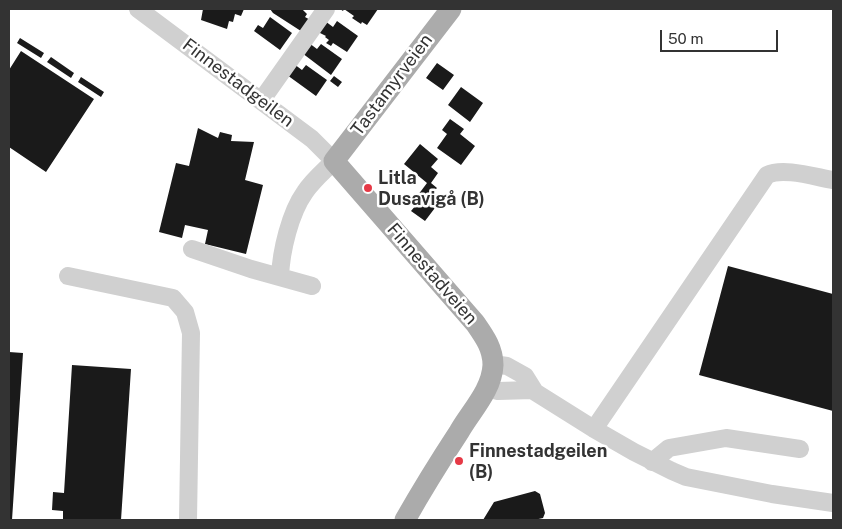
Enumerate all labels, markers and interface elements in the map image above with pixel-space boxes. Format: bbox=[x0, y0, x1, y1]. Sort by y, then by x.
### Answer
scale bar bbox=[662, 20, 780, 52]
street label: Tastamyrveien bbox=[347, 30, 437, 140]
text: 50 m bbox=[668, 30, 703, 47]
street label: Finnestadgeilen bbox=[178, 34, 298, 132]
place label: Litla Dusavigå (B) bbox=[378, 167, 485, 210]
marker: Litla Dusavigå (B) bbox=[362, 182, 374, 194]
street label: Finnestadveien bbox=[382, 219, 482, 329]
place label: Finnestadgeilen (B) bbox=[469, 440, 607, 482]
marker: Finnestadgeilen (B) bbox=[453, 455, 465, 467]

